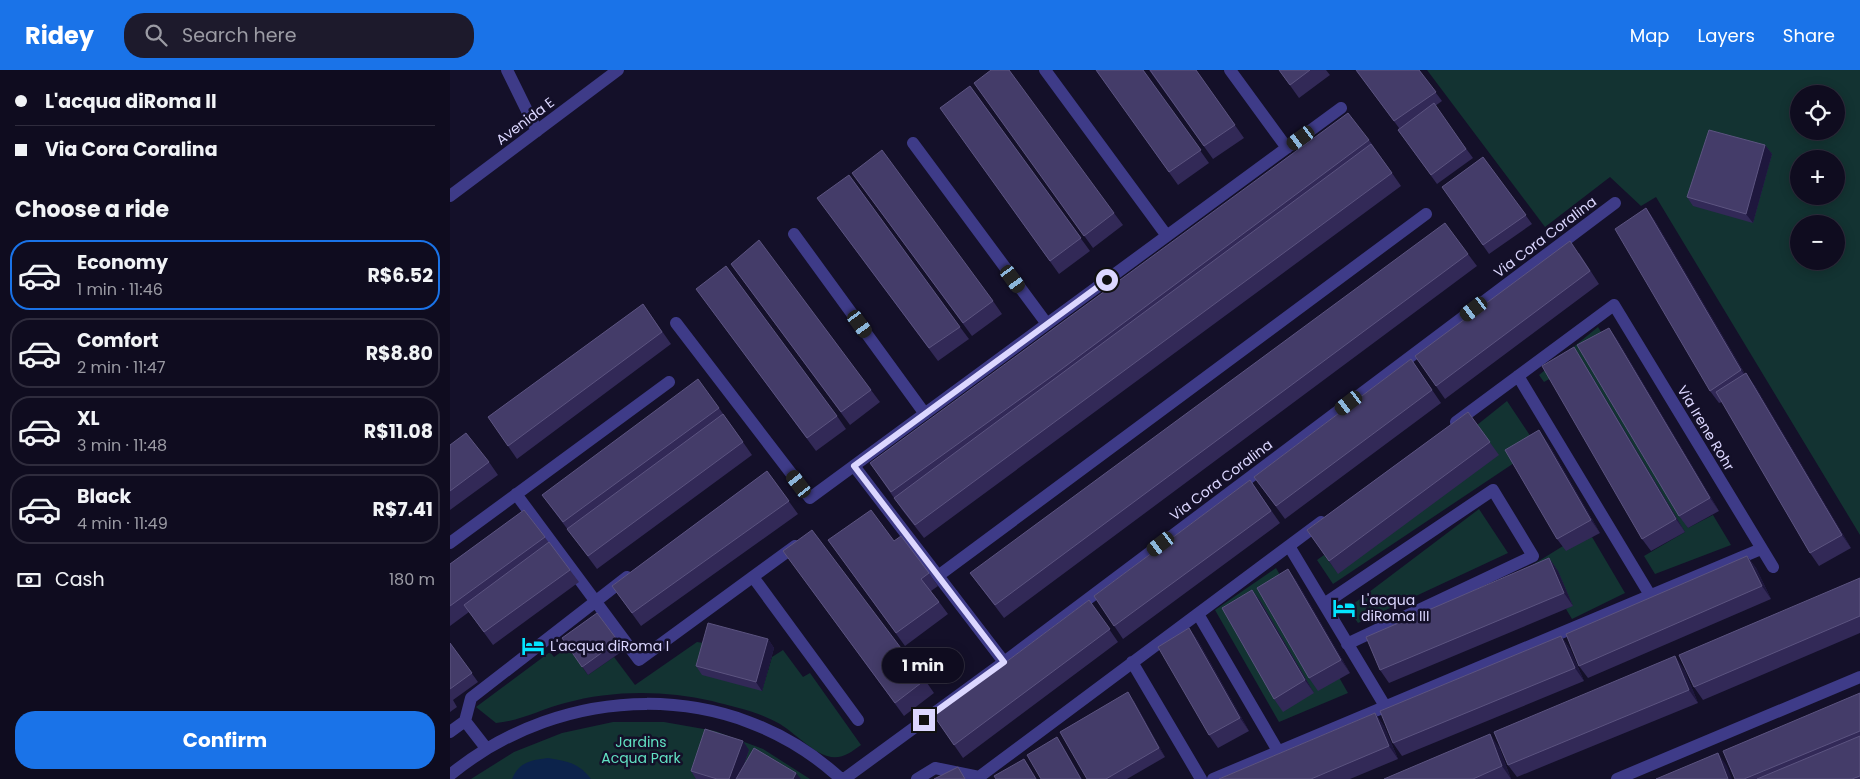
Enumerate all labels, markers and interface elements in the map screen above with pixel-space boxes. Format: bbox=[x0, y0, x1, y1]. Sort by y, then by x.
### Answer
search box bbox=[124, 13, 474, 58]
text: Ridey bbox=[25, 19, 94, 52]
icon: search bbox=[142, 21, 170, 49]
text: Search here bbox=[182, 22, 296, 49]
text: Map bbox=[1630, 23, 1670, 48]
text: Layers bbox=[1698, 23, 1755, 48]
text: Share bbox=[1783, 23, 1835, 48]
map controls bbox=[1790, 85, 1845, 270]
button: locate bbox=[1790, 85, 1845, 140]
text: L'acqua diRoma II bbox=[45, 88, 217, 115]
street label: Avenida E bbox=[492, 92, 558, 150]
car bbox=[1284, 123, 1317, 153]
text: Via Cora Coralina bbox=[45, 136, 218, 163]
button: + bbox=[1790, 150, 1845, 205]
street label: Via Cora Coralina bbox=[1489, 192, 1601, 282]
text: Choose a ride bbox=[15, 194, 169, 225]
button: − bbox=[1790, 215, 1845, 270]
text: Economy bbox=[77, 249, 168, 276]
icon: car bbox=[17, 253, 62, 298]
text: R$6.52 bbox=[367, 262, 433, 289]
car bbox=[998, 262, 1027, 296]
route start bbox=[1096, 269, 1118, 291]
text: 1 min · 11:46 bbox=[77, 278, 163, 301]
car bbox=[1457, 294, 1490, 324]
car bbox=[845, 307, 874, 341]
text: Comfort bbox=[77, 327, 159, 354]
icon: car bbox=[17, 331, 62, 376]
text: R$8.80 bbox=[366, 340, 433, 367]
text: 2 min · 11:47 bbox=[77, 356, 166, 379]
street label: Via Irene Rohr bbox=[1673, 381, 1739, 475]
car bbox=[1332, 388, 1365, 418]
text: XL bbox=[77, 405, 100, 432]
icon: car bbox=[17, 409, 62, 454]
text: R$11.08 bbox=[364, 418, 433, 445]
text: 3 min · 11:48 bbox=[77, 434, 167, 457]
street label: Via Cora Coralina bbox=[1165, 435, 1277, 525]
car bbox=[783, 468, 814, 500]
text: Black bbox=[77, 483, 131, 510]
icon: car bbox=[17, 487, 62, 532]
text: R$7.41 bbox=[373, 496, 433, 523]
text: 4 min · 11:49 bbox=[77, 512, 168, 535]
car bbox=[1144, 529, 1177, 559]
icon: cash bbox=[15, 566, 43, 594]
text: Cash bbox=[55, 566, 105, 593]
text: 180 m bbox=[389, 568, 435, 591]
place label: L'acqua diRoma III bbox=[1361, 590, 1429, 626]
hotel icon: L'acqua diRoma III bbox=[1331, 595, 1357, 621]
hotel icon: L'acqua diRoma I bbox=[520, 633, 546, 659]
place label: L'acqua diRoma I bbox=[550, 636, 669, 656]
callout: 1 min bbox=[883, 648, 965, 682]
text: 1 min bbox=[902, 654, 944, 677]
route end bbox=[913, 709, 935, 731]
button: Confirm bbox=[15, 711, 435, 769]
park label: Jardins Acqua Park bbox=[601, 732, 682, 768]

